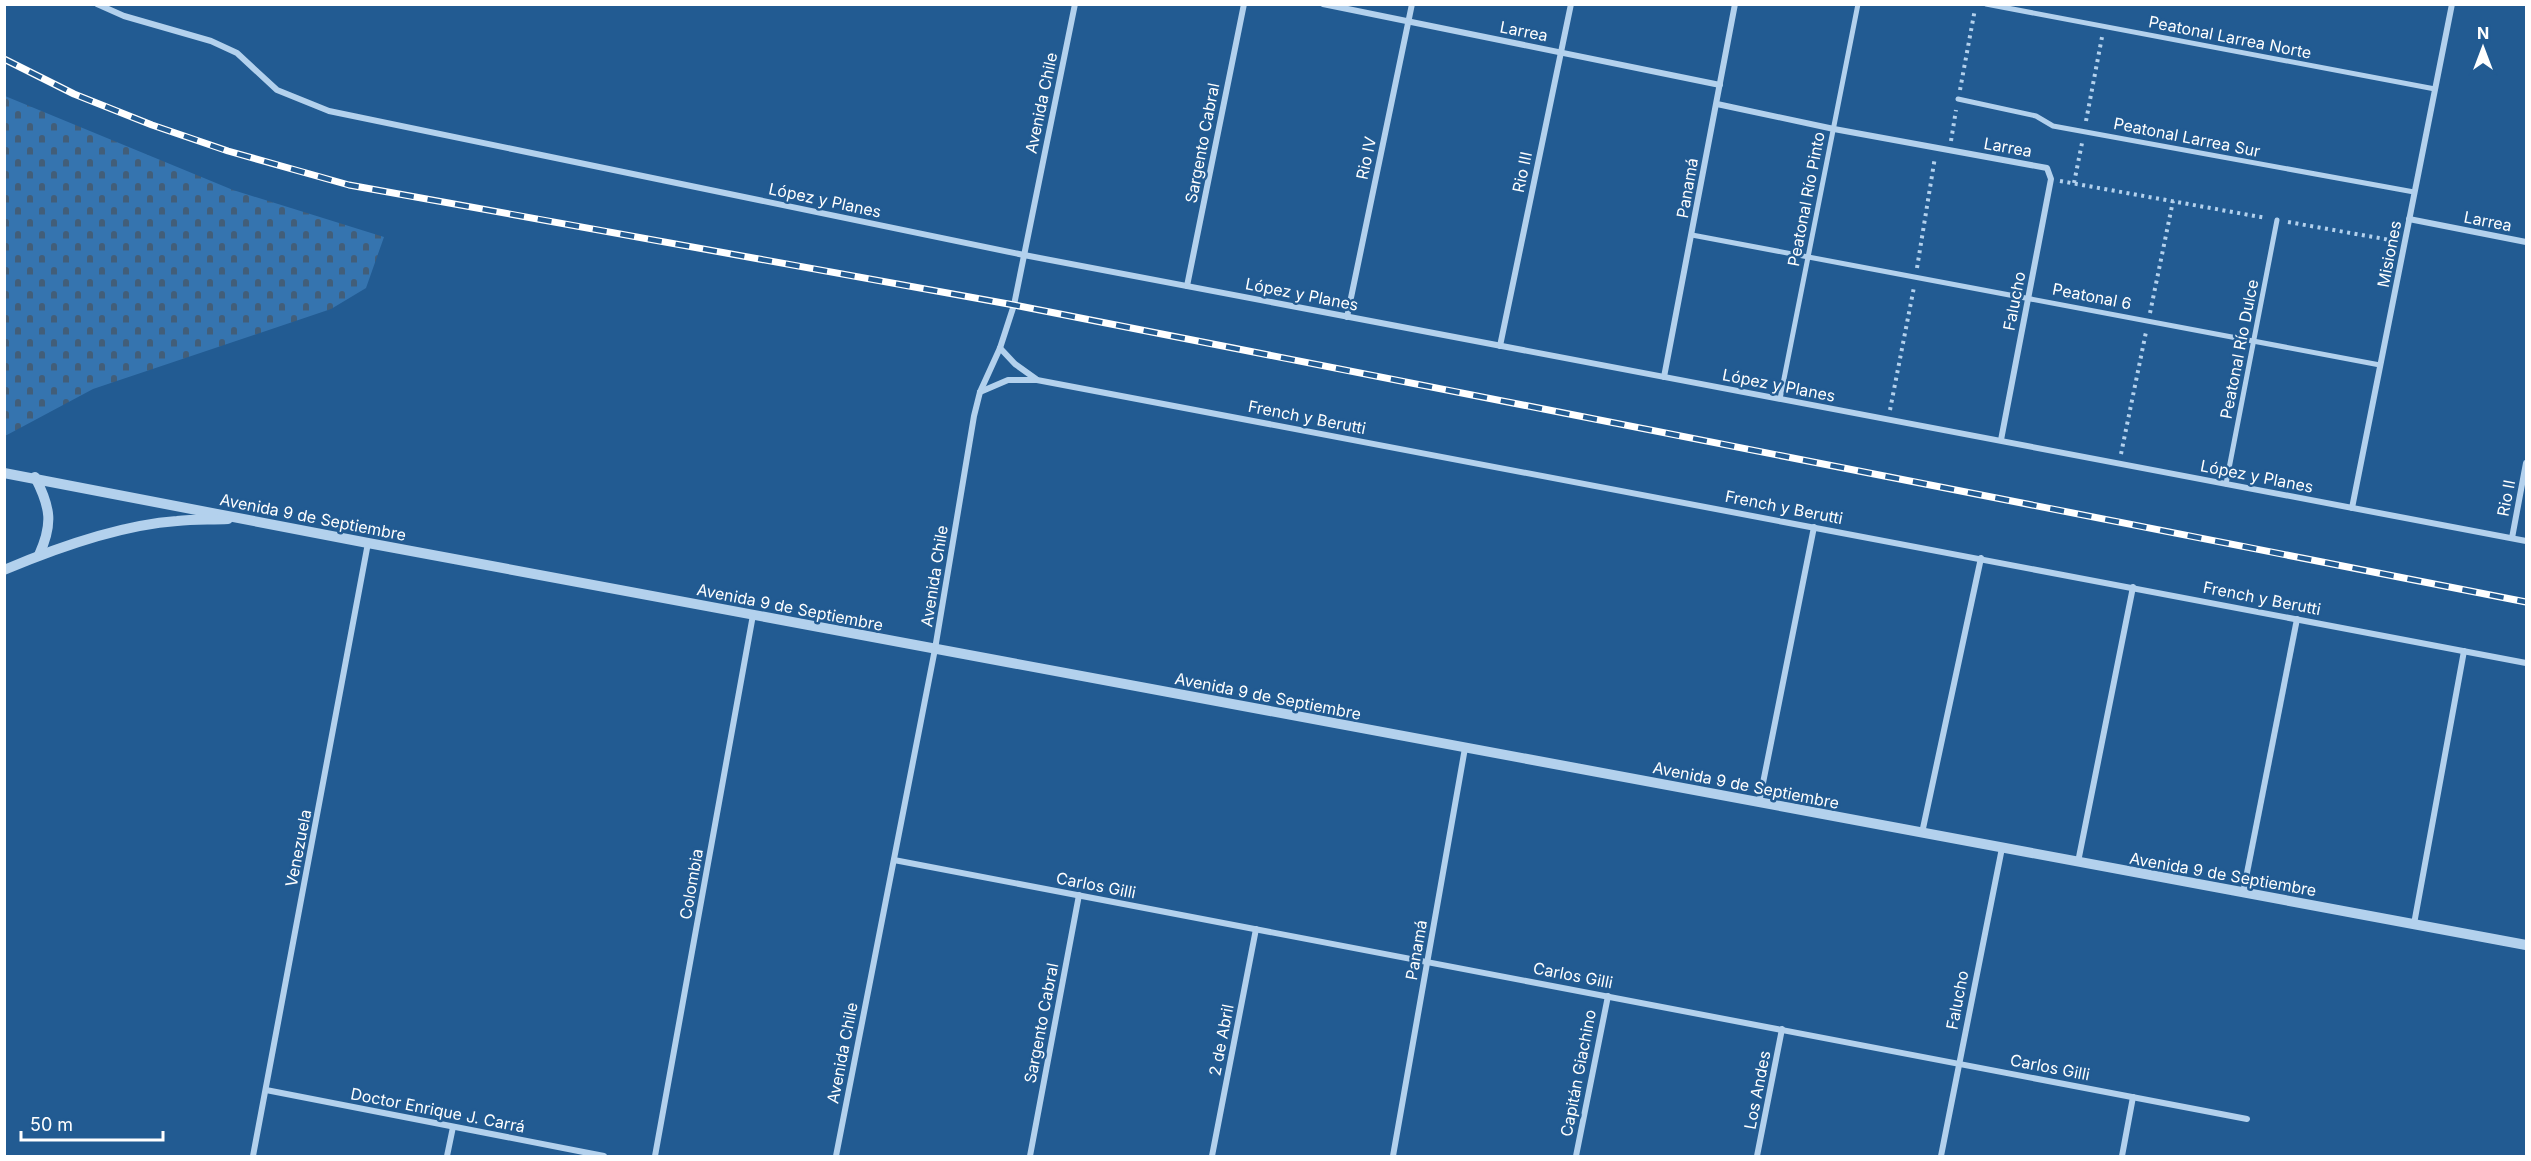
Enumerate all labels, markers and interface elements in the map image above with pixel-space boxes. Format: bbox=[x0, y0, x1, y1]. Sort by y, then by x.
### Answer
street label: Peatonal Larrea Norte bbox=[2147, 11, 2313, 63]
street label: Larrea bbox=[1498, 17, 1550, 45]
north arrow bbox=[2453, 18, 2513, 78]
text: N bbox=[2477, 23, 2489, 43]
street label: Avenida Chile bbox=[1021, 51, 1061, 155]
street label: Sargento Cabral bbox=[1181, 81, 1223, 205]
street label: Peatonal Larrea Sur bbox=[2112, 113, 2262, 161]
street label: Peatonal Río Pinto bbox=[1783, 130, 1829, 268]
street label: Larrea bbox=[1982, 133, 2034, 161]
street label: Rio IV bbox=[1352, 135, 1380, 181]
street label: Rio III bbox=[1508, 150, 1536, 194]
street label: Panamá bbox=[1672, 156, 1702, 220]
street label: López y Planes bbox=[767, 178, 883, 222]
street label: Larrea bbox=[2462, 207, 2514, 235]
street label: Misiones bbox=[2373, 219, 2405, 289]
street label: Falucho bbox=[1998, 270, 2030, 332]
street label: López y Planes bbox=[1244, 273, 1360, 315]
street label: Peatonal Río Dulce bbox=[2216, 278, 2262, 420]
street label: Peatonal 6 bbox=[2051, 279, 2133, 313]
street label: López y Planes bbox=[1721, 364, 1837, 406]
street label: French y Berutti bbox=[1247, 396, 1367, 438]
street label: López y Planes bbox=[2199, 455, 2315, 497]
street label: Rio II bbox=[2493, 478, 2519, 518]
street label: French y Berutti bbox=[1724, 486, 1844, 528]
street label: Avenida 9 de Septiembre bbox=[218, 489, 408, 545]
street label: Avenida Chile bbox=[916, 524, 952, 628]
street label: French y Berutti bbox=[2202, 577, 2322, 619]
street label: Avenida 9 de Septiembre bbox=[695, 579, 885, 635]
street label: Avenida 9 de Septiembre bbox=[1173, 668, 1363, 724]
street label: Avenida 9 de Septiembre bbox=[1651, 757, 1841, 813]
street label: Venezuela bbox=[281, 808, 315, 888]
street label: Colombia bbox=[675, 847, 707, 921]
street label: Avenida 9 de Septiembre bbox=[2128, 848, 2318, 900]
street label: Carlos Gilli bbox=[1054, 867, 1138, 903]
street label: Panamá bbox=[1401, 918, 1431, 982]
street label: Carlos Gilli bbox=[1531, 957, 1615, 993]
street label: Sargento Cabral bbox=[1020, 961, 1062, 1085]
street label: Falucho bbox=[1941, 969, 1973, 1031]
street label: Avenida Chile bbox=[822, 1001, 862, 1105]
street label: 2 de Abril bbox=[1204, 1002, 1238, 1078]
street label: Capitán Giachino bbox=[1556, 1008, 1600, 1138]
street label: Los Andes bbox=[1740, 1049, 1774, 1131]
street label: Carlos Gilli bbox=[2008, 1049, 2092, 1085]
street label: Doctor Enrique J. Carrá bbox=[349, 1083, 527, 1137]
scale bar bbox=[21, 1104, 164, 1142]
text: 50 m bbox=[30, 1114, 73, 1135]

